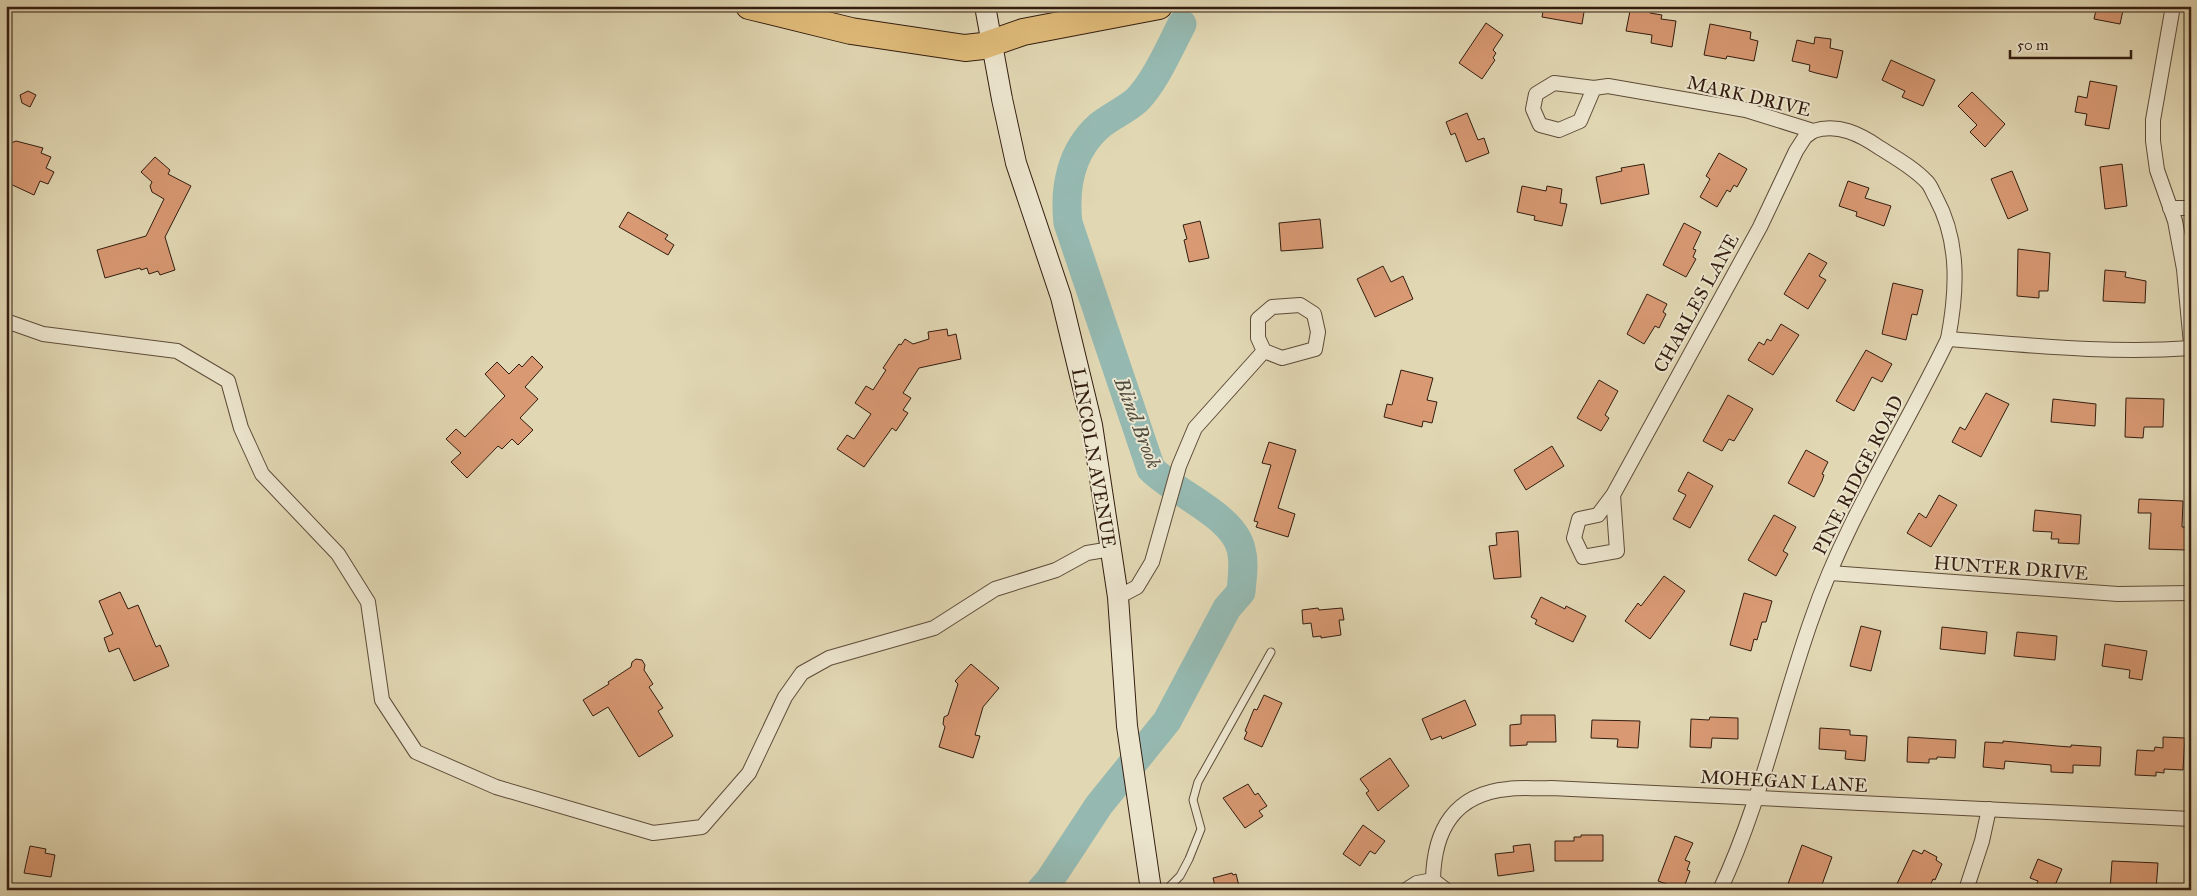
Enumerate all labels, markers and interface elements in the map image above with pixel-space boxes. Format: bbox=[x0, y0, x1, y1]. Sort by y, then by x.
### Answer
scale bar bbox=[2010, 28, 2131, 60]
text: 50 m bbox=[2017, 36, 2049, 54]
street label: MARK DRIVE bbox=[1685, 71, 1814, 122]
street label: CHARLES LANE bbox=[1648, 229, 1744, 377]
street label: LINCOLN AVENUE bbox=[1067, 366, 1121, 550]
water label: Blind Brook bbox=[1109, 373, 1166, 472]
street label: PINE RIDGE ROAD bbox=[1808, 391, 1908, 559]
street label: HUNTER DRIVE bbox=[1933, 551, 2089, 585]
street label: MOHEGAN LANE bbox=[1700, 765, 1869, 797]

